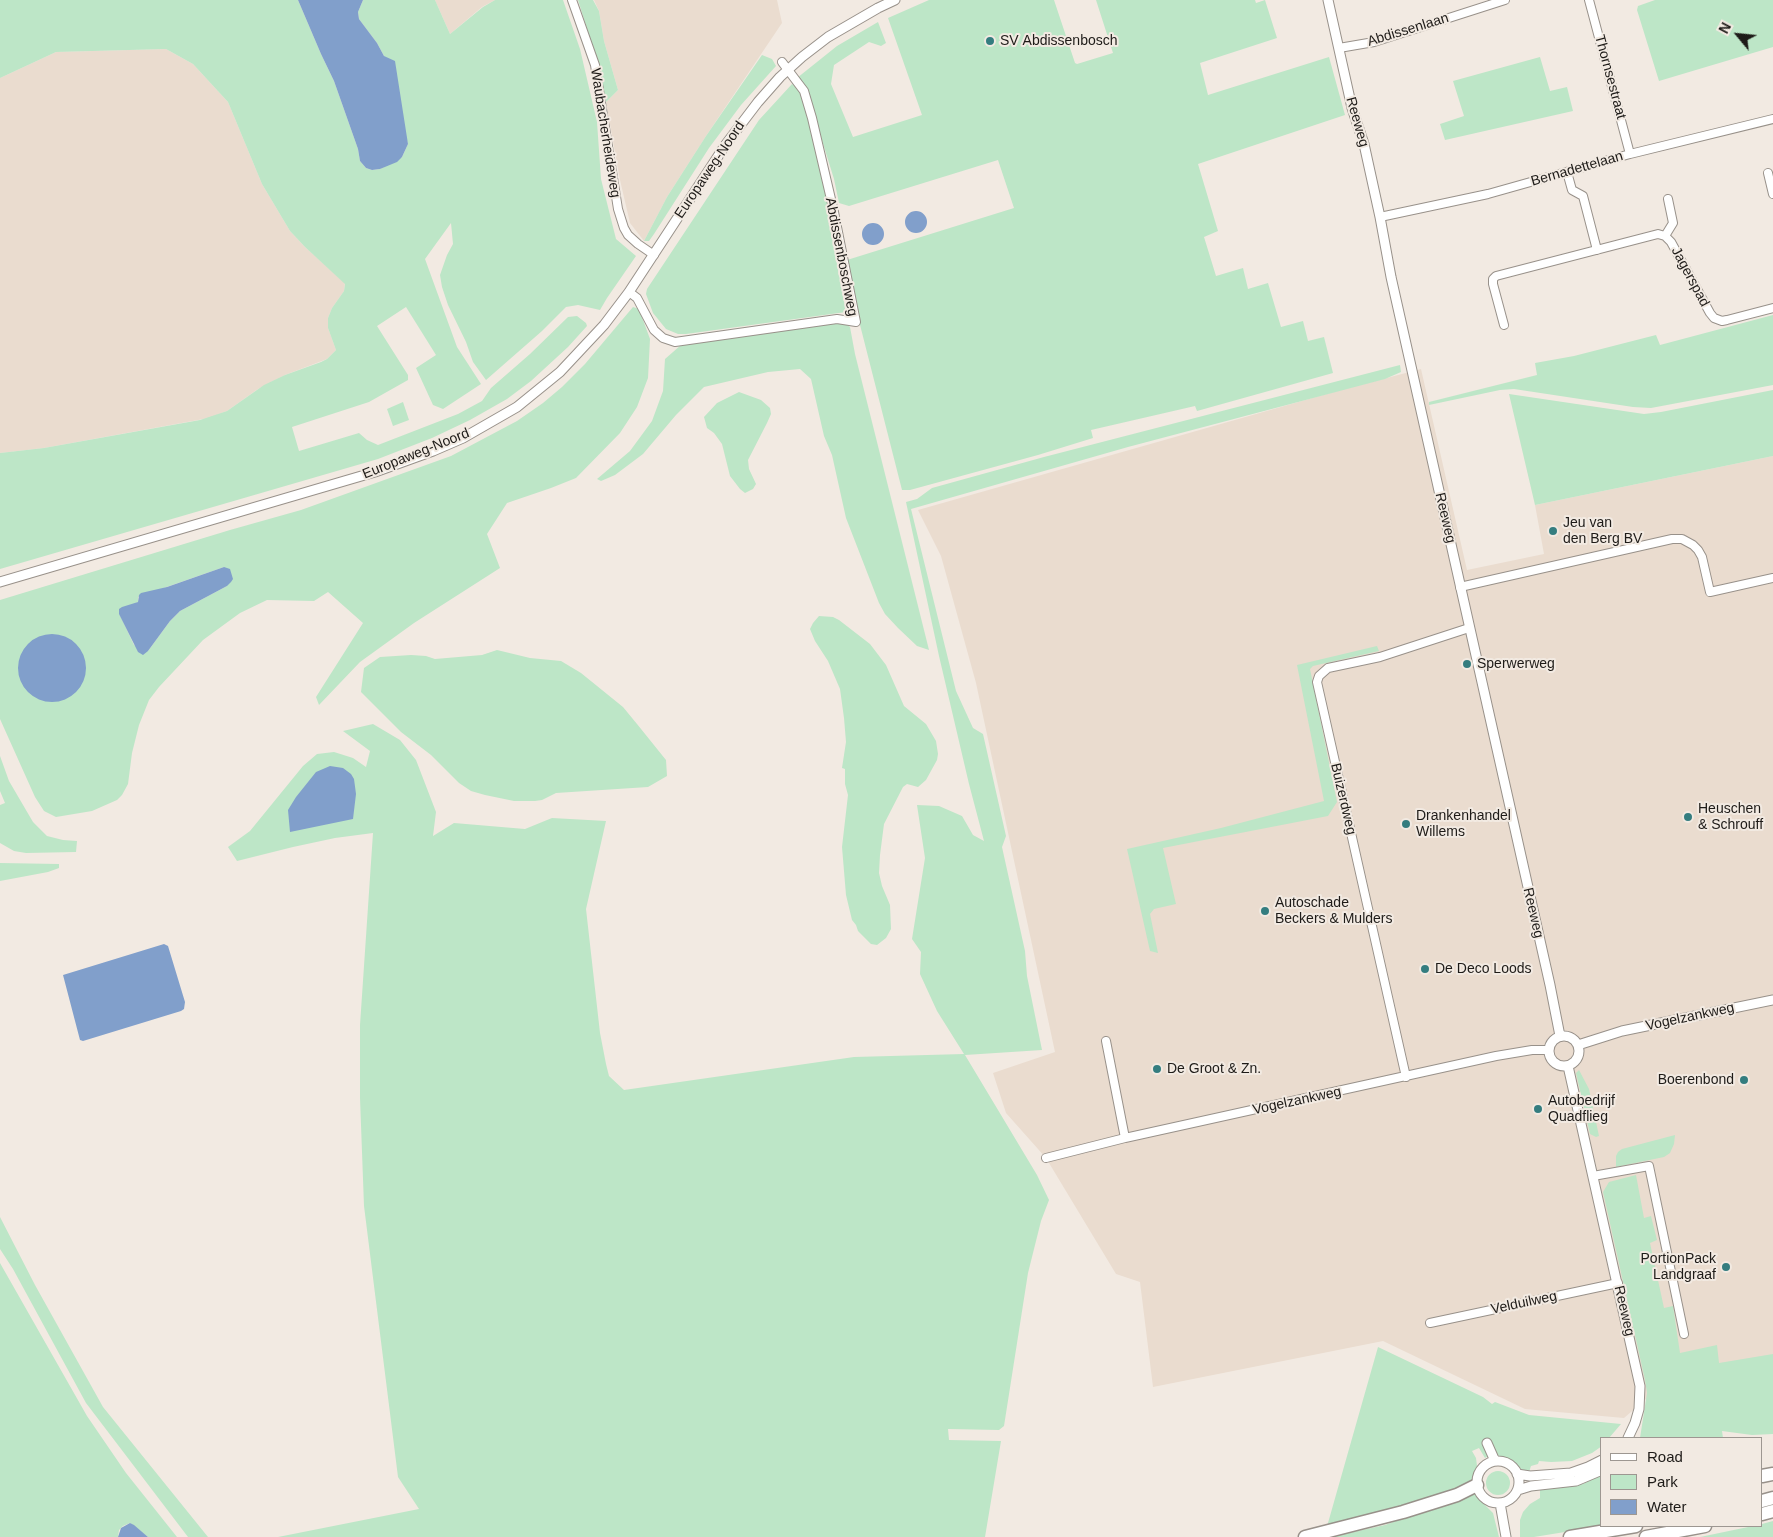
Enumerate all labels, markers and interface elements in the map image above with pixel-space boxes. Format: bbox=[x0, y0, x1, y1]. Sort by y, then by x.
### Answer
street label: Abdissenlaan bbox=[1365, 10, 1451, 50]
north arrow bbox=[1713, 10, 1763, 60]
text: N bbox=[1715, 20, 1734, 36]
place label: SV Abdissenbosch bbox=[1000, 33, 1118, 49]
street label: Thornsestraat bbox=[1591, 33, 1629, 121]
marker: SV Abdissenbosch bbox=[984, 35, 996, 47]
street label: Waubacherheideweg bbox=[586, 67, 624, 199]
street label: Reeweg bbox=[1342, 95, 1372, 149]
street label: Europaweg-Noord bbox=[671, 118, 749, 222]
street label: Bernadettelaan bbox=[1529, 148, 1625, 190]
street label: Abdissenboschweg bbox=[821, 196, 861, 318]
street label: Jagerspad bbox=[1667, 244, 1713, 310]
street label: Europaweg-Noord bbox=[360, 425, 472, 483]
street label: Reeweg bbox=[1431, 491, 1459, 545]
place label: Jeu van den Berg BV bbox=[1563, 515, 1642, 548]
marker: Jeu van den Berg BV bbox=[1547, 525, 1559, 537]
place label: Sperwerweg bbox=[1477, 656, 1555, 672]
marker: Sperwerweg bbox=[1461, 658, 1473, 670]
street label: Buizerdweg bbox=[1327, 761, 1359, 837]
place label: Heuschen & Schrouff bbox=[1698, 801, 1763, 834]
place label: Drankenhandel Willems bbox=[1416, 808, 1511, 840]
marker: Heuschen & Schrouff bbox=[1682, 811, 1694, 823]
marker: Drankenhandel Willems bbox=[1400, 818, 1412, 830]
street label: Reeweg bbox=[1519, 886, 1547, 940]
place label: Autoschade Beckers & Mulders bbox=[1275, 895, 1392, 928]
marker: Autoschade Beckers & Mulders bbox=[1259, 905, 1271, 917]
place label: De Deco Loods bbox=[1435, 961, 1532, 977]
marker: De Deco Loods bbox=[1419, 963, 1431, 975]
street label: Vogelzankweg bbox=[1644, 999, 1736, 1035]
place label: De Groot & Zn. bbox=[1167, 1061, 1261, 1077]
marker: De Groot & Zn. bbox=[1151, 1063, 1163, 1075]
place label: Boerenbond bbox=[1658, 1072, 1734, 1088]
marker: Boerenbond bbox=[1738, 1074, 1750, 1086]
street label: Vogelzankweg bbox=[1251, 1083, 1343, 1119]
place label: Autobedrijf Quadflieg bbox=[1548, 1093, 1615, 1126]
marker: Autobedrijf Quadflieg bbox=[1532, 1103, 1544, 1115]
place label: PortionPack Landgraaf bbox=[1641, 1251, 1716, 1284]
marker: PortionPack Landgraaf bbox=[1720, 1261, 1732, 1273]
street label: Reeweg bbox=[1610, 1284, 1638, 1338]
street label: Velduilweg bbox=[1490, 1288, 1558, 1318]
legend bbox=[1600, 1437, 1763, 1527]
text: Road bbox=[1647, 1448, 1683, 1465]
text: Park bbox=[1647, 1473, 1678, 1490]
text: Water bbox=[1647, 1498, 1686, 1515]

